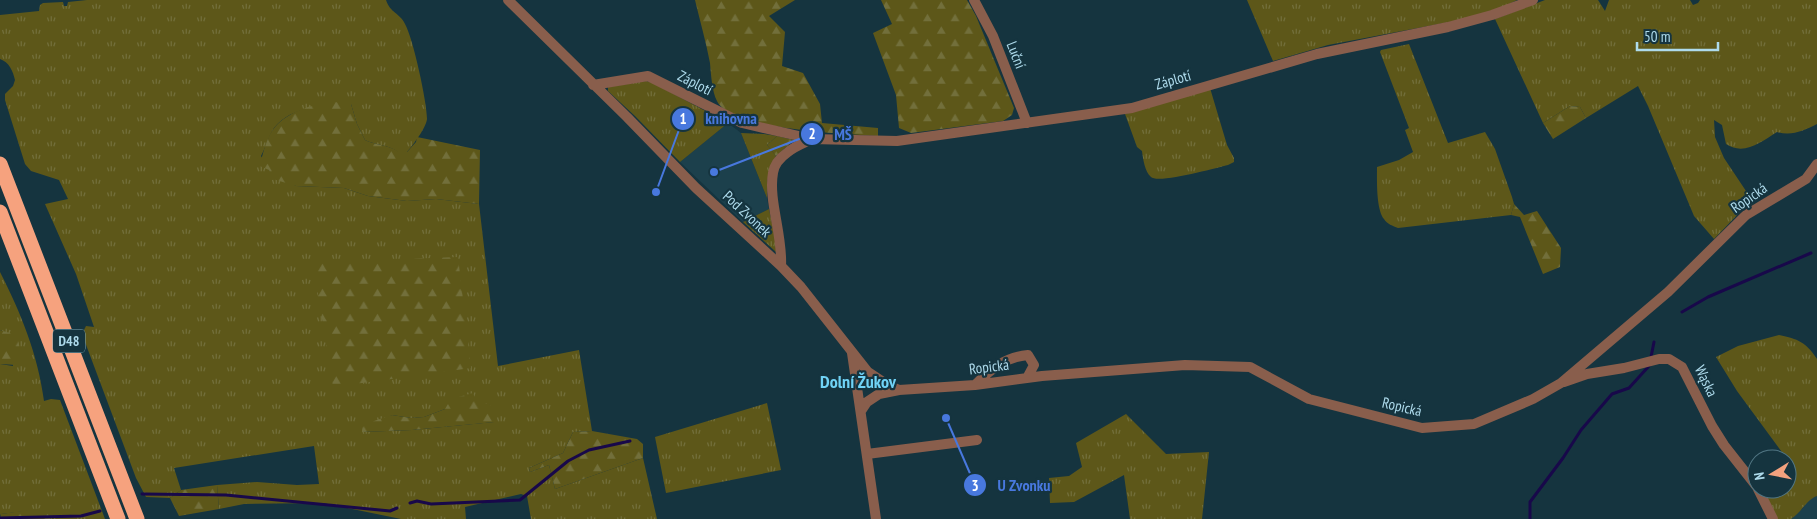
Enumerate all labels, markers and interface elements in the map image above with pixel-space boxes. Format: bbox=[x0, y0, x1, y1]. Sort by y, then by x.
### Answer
scale bar bbox=[1637, 20, 1718, 52]
text: 50 m bbox=[1644, 27, 1670, 46]
street label: Luční bbox=[1002, 38, 1031, 72]
street label: Záplotí bbox=[1153, 65, 1194, 94]
street label: Záplotí bbox=[675, 66, 716, 100]
callout: knihovna bbox=[670, 103, 767, 134]
text: knihovna bbox=[705, 108, 757, 128]
text: 1 bbox=[679, 109, 687, 128]
callout: MŠ bbox=[799, 119, 862, 150]
text: 2 bbox=[808, 124, 816, 143]
text: MŠ bbox=[834, 124, 852, 144]
street label: Ropická bbox=[1727, 178, 1771, 217]
street label: Pod Zvonek bbox=[719, 186, 776, 241]
road number: D48 bbox=[53, 330, 85, 352]
street label: Ropická bbox=[968, 355, 1010, 378]
street label: Wąska bbox=[1691, 362, 1722, 400]
district label: Dolní Žukov bbox=[820, 370, 897, 393]
street label: Ropická bbox=[1380, 393, 1424, 420]
north arrow bbox=[1747, 449, 1797, 499]
callout: U Zvonku bbox=[962, 470, 1060, 501]
text: N bbox=[1750, 471, 1769, 482]
text: U Zvonku bbox=[998, 475, 1050, 495]
text: 3 bbox=[971, 476, 979, 495]

